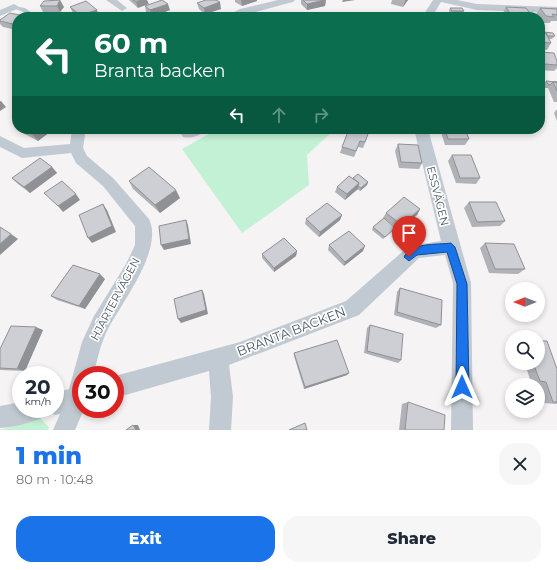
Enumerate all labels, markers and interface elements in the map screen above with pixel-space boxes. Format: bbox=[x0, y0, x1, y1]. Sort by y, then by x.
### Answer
text: 60 m bbox=[94, 26, 168, 60]
icon: left bbox=[28, 28, 80, 80]
text: Branta backen bbox=[94, 60, 225, 82]
icon: left bbox=[226, 104, 248, 126]
icon: ahead bbox=[268, 104, 290, 126]
icon: right bbox=[310, 104, 332, 126]
street label: ESSVÄGEN bbox=[424, 165, 452, 227]
pin bbox=[392, 216, 426, 257]
icon: arrive bbox=[398, 222, 420, 244]
street label: HJÄRTERVÄGEN bbox=[87, 255, 143, 343]
north arrow bbox=[505, 282, 545, 322]
map controls bbox=[505, 282, 545, 418]
street label: BRANTA BACKEN bbox=[234, 303, 348, 359]
button: search bbox=[505, 330, 545, 370]
speed limit sign: 30 bbox=[72, 366, 124, 418]
position arrow bbox=[441, 366, 483, 408]
text: 20 bbox=[25, 375, 51, 399]
button: layers bbox=[505, 378, 545, 418]
text: km/h bbox=[25, 395, 51, 408]
text: 1 min bbox=[16, 441, 82, 470]
button: close bbox=[499, 443, 541, 485]
text: 80 m · 10:48 bbox=[16, 471, 93, 487]
button: Exit bbox=[16, 516, 275, 562]
button: Share bbox=[283, 516, 541, 562]

